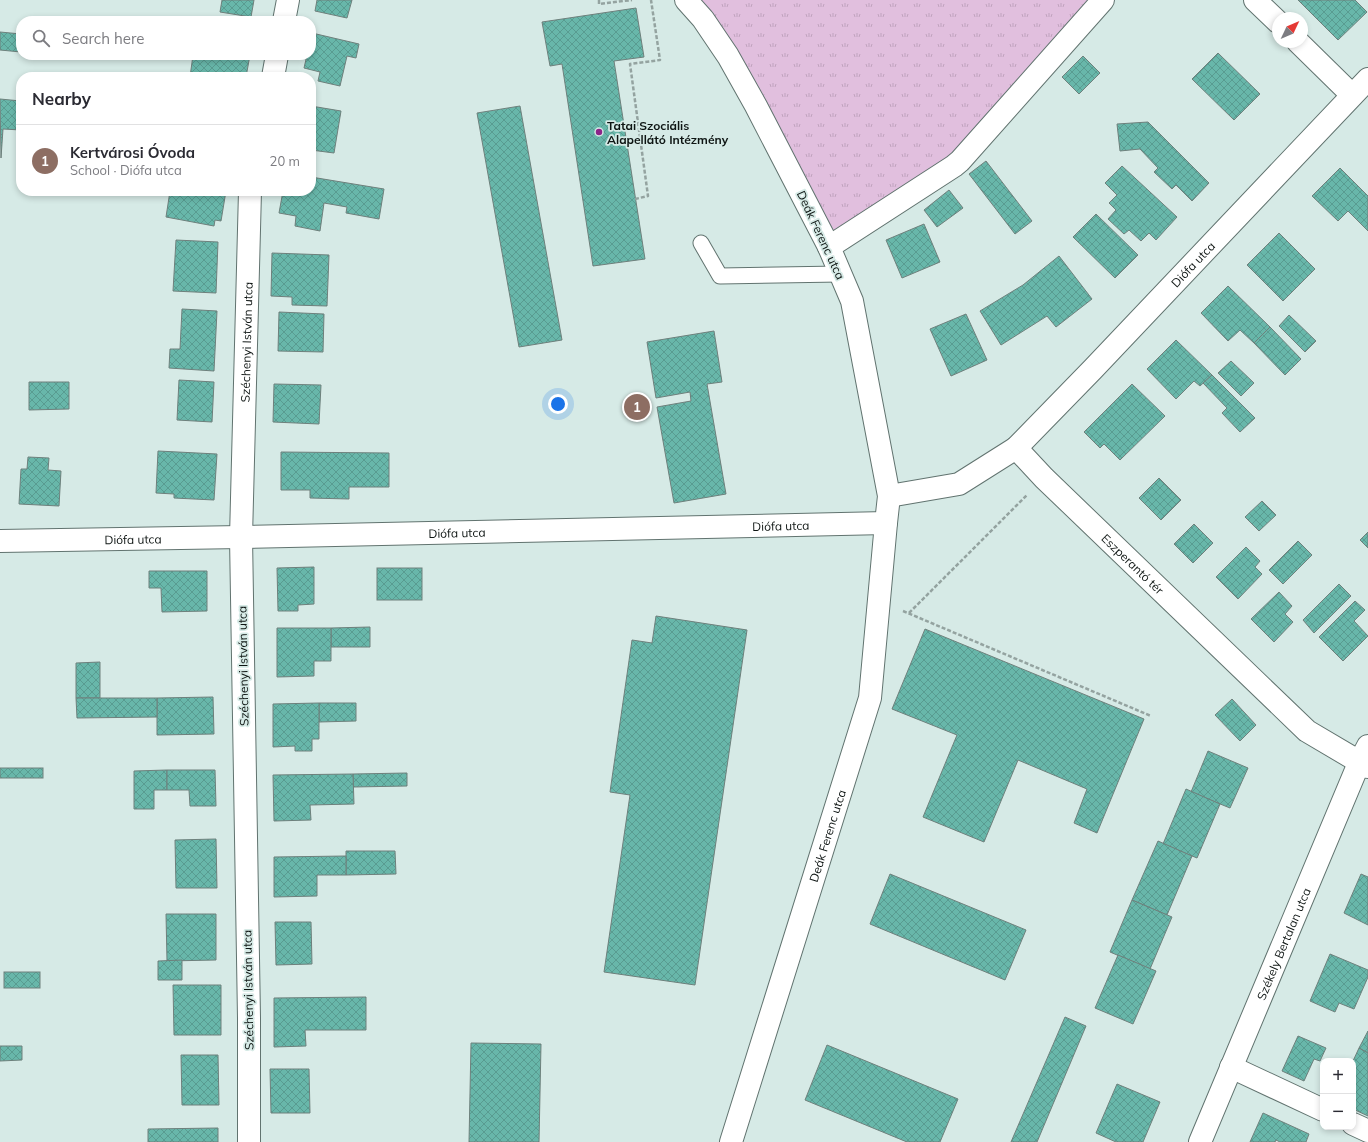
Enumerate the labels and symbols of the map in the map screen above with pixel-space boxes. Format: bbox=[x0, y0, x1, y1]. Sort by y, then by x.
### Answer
north arrow bbox=[1272, 12, 1308, 48]
place label: Tatai Szociális Alapellátó Intézmény bbox=[607, 118, 729, 147]
marker: Tatai Szociális Alapellátó Intézmény bbox=[594, 127, 604, 137]
street label: Deák Ferenc utca bbox=[794, 188, 848, 282]
street label: Diófa utca bbox=[1167, 238, 1218, 290]
street label: Széchenyi István utca bbox=[237, 282, 255, 402]
pin: 1 bbox=[624, 392, 650, 422]
your location bbox=[548, 394, 568, 414]
street label: Diófa utca bbox=[752, 517, 810, 533]
street label: Diófa utca bbox=[428, 524, 486, 540]
street label: Eszperantó tér bbox=[1099, 530, 1168, 597]
street label: Diófa utca bbox=[104, 531, 162, 547]
street label: Széchenyi István utca bbox=[234, 606, 252, 726]
street label: Deák Ferenc utca bbox=[805, 788, 848, 884]
street label: Székely Bertalan utca bbox=[1253, 885, 1313, 1002]
street label: Széchenyi István utca bbox=[239, 930, 257, 1050]

